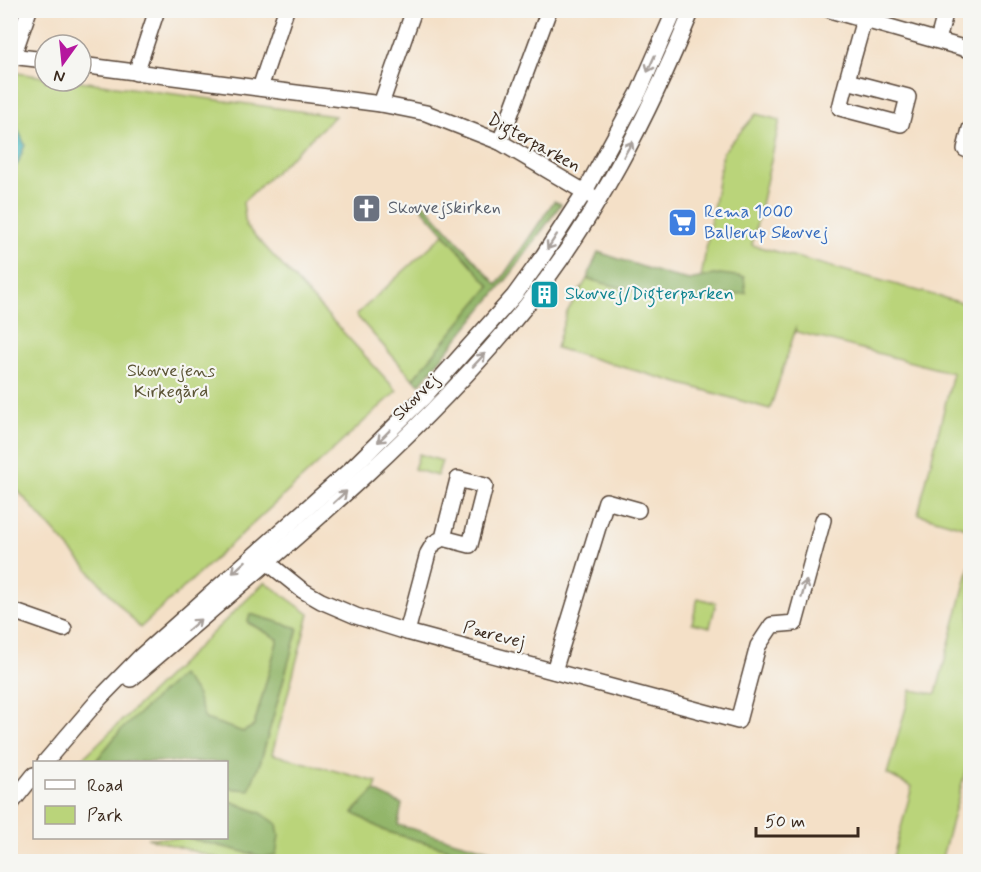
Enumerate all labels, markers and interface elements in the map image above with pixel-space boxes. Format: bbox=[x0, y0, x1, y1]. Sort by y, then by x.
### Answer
north arrow bbox=[33, 33, 93, 93]
one-way arrow bbox=[645, 54, 657, 72]
text: N bbox=[52, 65, 67, 88]
street label: Digterparken bbox=[482, 108, 585, 180]
one-way arrow bbox=[622, 141, 634, 158]
church icon: Skovvejskirken bbox=[351, 192, 383, 224]
place label: Skovvejskirken bbox=[388, 196, 501, 220]
place label: Rema 1000 Ballerup Skovvej bbox=[704, 200, 828, 245]
supermarket icon: Rema 1000 Ballerup Skovvej bbox=[667, 206, 699, 238]
one-way arrow bbox=[546, 233, 558, 250]
building icon: Skovvej/Digterparken bbox=[528, 278, 560, 310]
place label: Skovvej/Digterparken bbox=[565, 282, 734, 308]
one-way arrow bbox=[472, 352, 486, 367]
park label: Skovvejens Kirkegård bbox=[127, 359, 215, 404]
street label: Skovvej bbox=[387, 368, 445, 426]
one-way arrow bbox=[376, 429, 391, 444]
one-way arrow bbox=[332, 490, 348, 503]
one-way arrow bbox=[232, 560, 247, 574]
one-way arrow bbox=[799, 580, 811, 599]
street label: Pærevej bbox=[460, 615, 528, 655]
one-way arrow bbox=[186, 618, 201, 632]
legend bbox=[33, 761, 228, 839]
text: Road bbox=[87, 774, 123, 798]
scale bar bbox=[756, 800, 858, 838]
text: Park bbox=[87, 804, 123, 828]
text: 50 m bbox=[765, 810, 805, 834]

